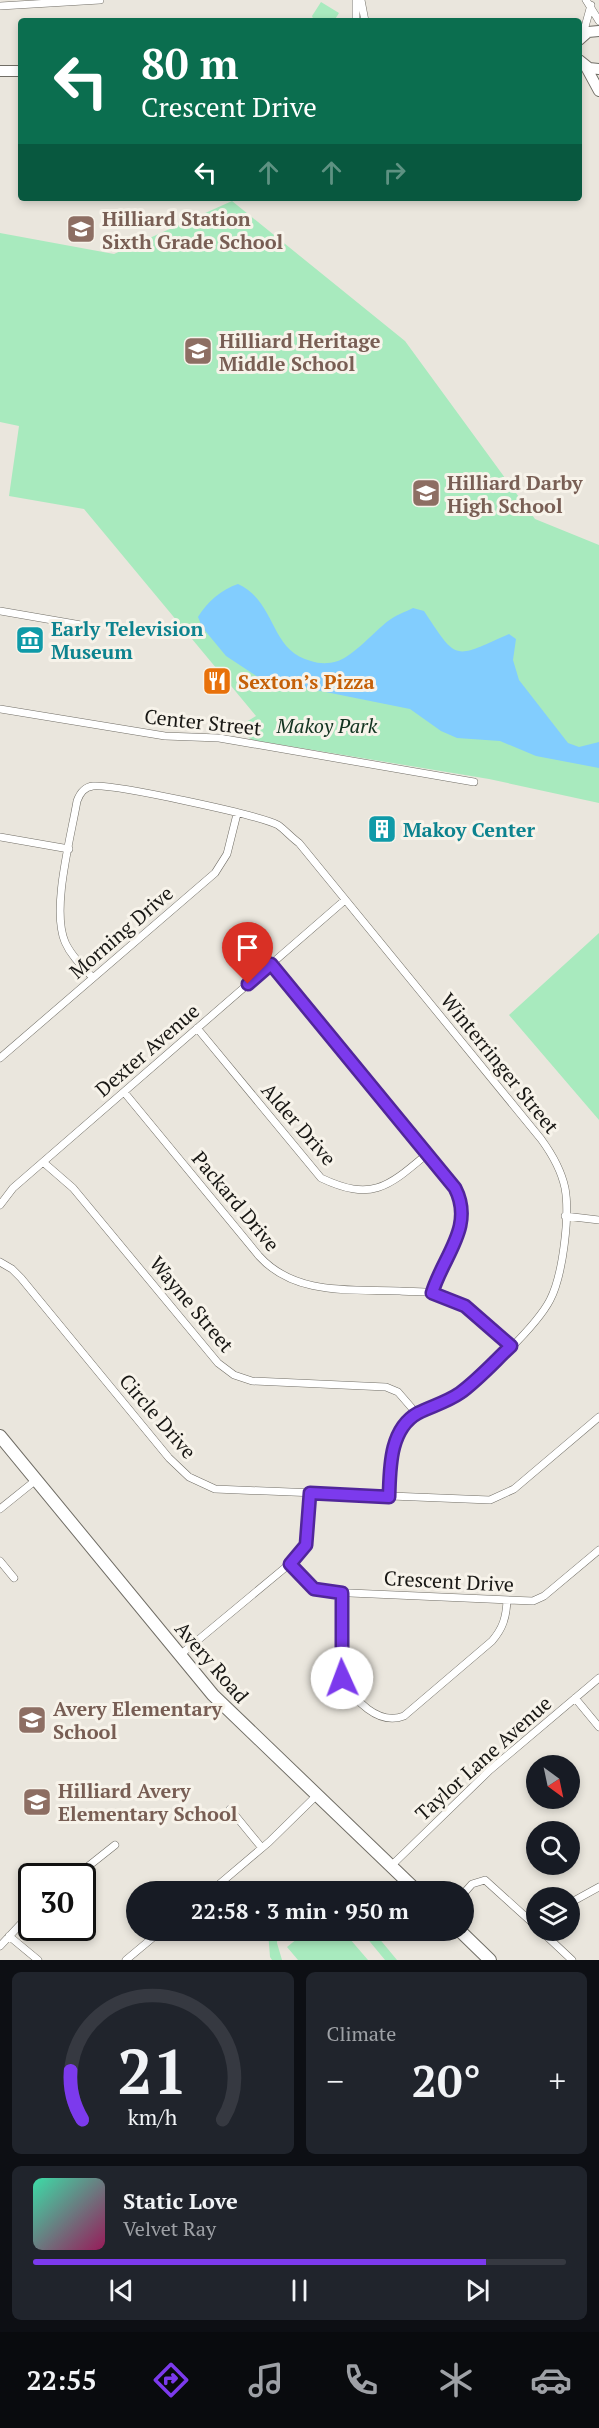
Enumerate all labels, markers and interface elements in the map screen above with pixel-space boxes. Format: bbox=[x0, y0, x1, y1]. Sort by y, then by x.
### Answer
text: 80 m bbox=[141, 35, 239, 91]
icon: left bbox=[42, 42, 120, 120]
text: Crescent Drive bbox=[141, 89, 317, 125]
icon: left bbox=[189, 156, 222, 189]
icon: ahead bbox=[252, 156, 285, 189]
icon: ahead bbox=[315, 156, 348, 189]
icon: right bbox=[378, 156, 411, 189]
place label: Hilliard Station Sixth Grade School bbox=[102, 205, 284, 255]
school or university icon: Hilliard Station Sixth Grade School bbox=[65, 213, 97, 245]
place label: Hilliard Heritage Middle School bbox=[219, 327, 381, 377]
school or university icon: Hilliard Heritage Middle School bbox=[182, 335, 214, 367]
place label: Hilliard Darby High School bbox=[447, 469, 583, 519]
school or university icon: Hilliard Darby High School bbox=[410, 477, 442, 509]
place label: Early Television Museum bbox=[51, 615, 203, 665]
museum icon: Early Television Museum bbox=[14, 624, 46, 656]
restaurant icon: Sexton’s Pizza bbox=[201, 665, 233, 697]
place label: Sexton’s Pizza bbox=[238, 668, 375, 695]
street label: Center Street bbox=[143, 702, 264, 742]
park label: Makoy Park bbox=[276, 712, 378, 739]
building icon: Makoy Center bbox=[366, 813, 398, 845]
place label: Makoy Center bbox=[403, 816, 536, 843]
street label: Morning Drive bbox=[63, 880, 179, 984]
pin bbox=[222, 922, 273, 984]
icon: arrive bbox=[231, 931, 264, 964]
street label: Winterringer Street bbox=[435, 987, 566, 1139]
street label: Dexter Avenue bbox=[89, 997, 205, 1103]
street label: Alder Drive bbox=[256, 1077, 342, 1171]
street label: Packard Drive bbox=[186, 1145, 286, 1257]
street label: Wayne Street bbox=[144, 1250, 241, 1358]
street label: Circle Drive bbox=[114, 1368, 202, 1464]
street label: Crescent Drive bbox=[383, 1564, 515, 1598]
street label: Avery Road bbox=[169, 1616, 255, 1708]
position arrow bbox=[310, 1646, 374, 1710]
street label: Taylor Lane Avenue bbox=[409, 1690, 557, 1826]
place label: Avery Elementary School bbox=[53, 1695, 223, 1745]
school or university icon: Avery Elementary School bbox=[16, 1704, 48, 1736]
north arrow bbox=[526, 1755, 580, 1809]
map controls bbox=[526, 1755, 580, 1941]
place label: Hilliard Avery Elementary School bbox=[58, 1777, 238, 1827]
school or university icon: Hilliard Avery Elementary School bbox=[21, 1786, 53, 1818]
button: search bbox=[526, 1821, 580, 1875]
speed limit sign: 30 bbox=[18, 1863, 96, 1941]
button: layers bbox=[526, 1887, 580, 1941]
text: 22:58 · 3 min · 950 m bbox=[191, 1896, 409, 1925]
text: Climate bbox=[327, 2020, 396, 2047]
text: 21 bbox=[117, 2029, 188, 2112]
text: 20° bbox=[412, 2050, 481, 2110]
text: − bbox=[327, 2059, 344, 2102]
text: + bbox=[548, 2059, 566, 2102]
text: km/h bbox=[128, 2103, 178, 2131]
text: Static Love bbox=[123, 2186, 238, 2215]
text: Velvet Ray bbox=[123, 2215, 216, 2242]
icon: previous bbox=[105, 2274, 138, 2307]
icon: pause bbox=[283, 2274, 316, 2307]
icon: next bbox=[461, 2274, 494, 2307]
icon: directions bbox=[150, 2359, 192, 2401]
icon: music bbox=[245, 2359, 287, 2401]
icon: phone bbox=[340, 2359, 382, 2401]
icon: climate bbox=[435, 2359, 477, 2401]
icon: car bbox=[530, 2359, 572, 2401]
text: 22:55 bbox=[27, 2362, 97, 2398]

